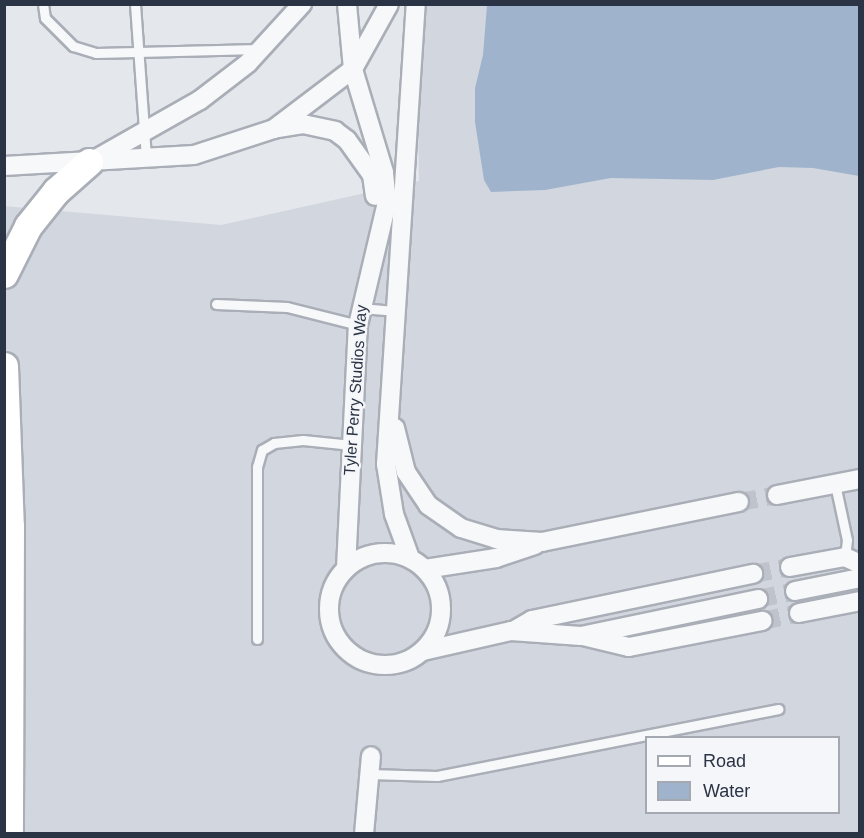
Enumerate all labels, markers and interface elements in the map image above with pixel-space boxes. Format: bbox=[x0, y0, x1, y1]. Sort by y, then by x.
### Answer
street label: Tyler Perry Studios Way bbox=[340, 304, 372, 476]
legend bbox=[645, 736, 840, 814]
text: Road bbox=[703, 751, 746, 771]
text: Water bbox=[703, 781, 750, 801]

